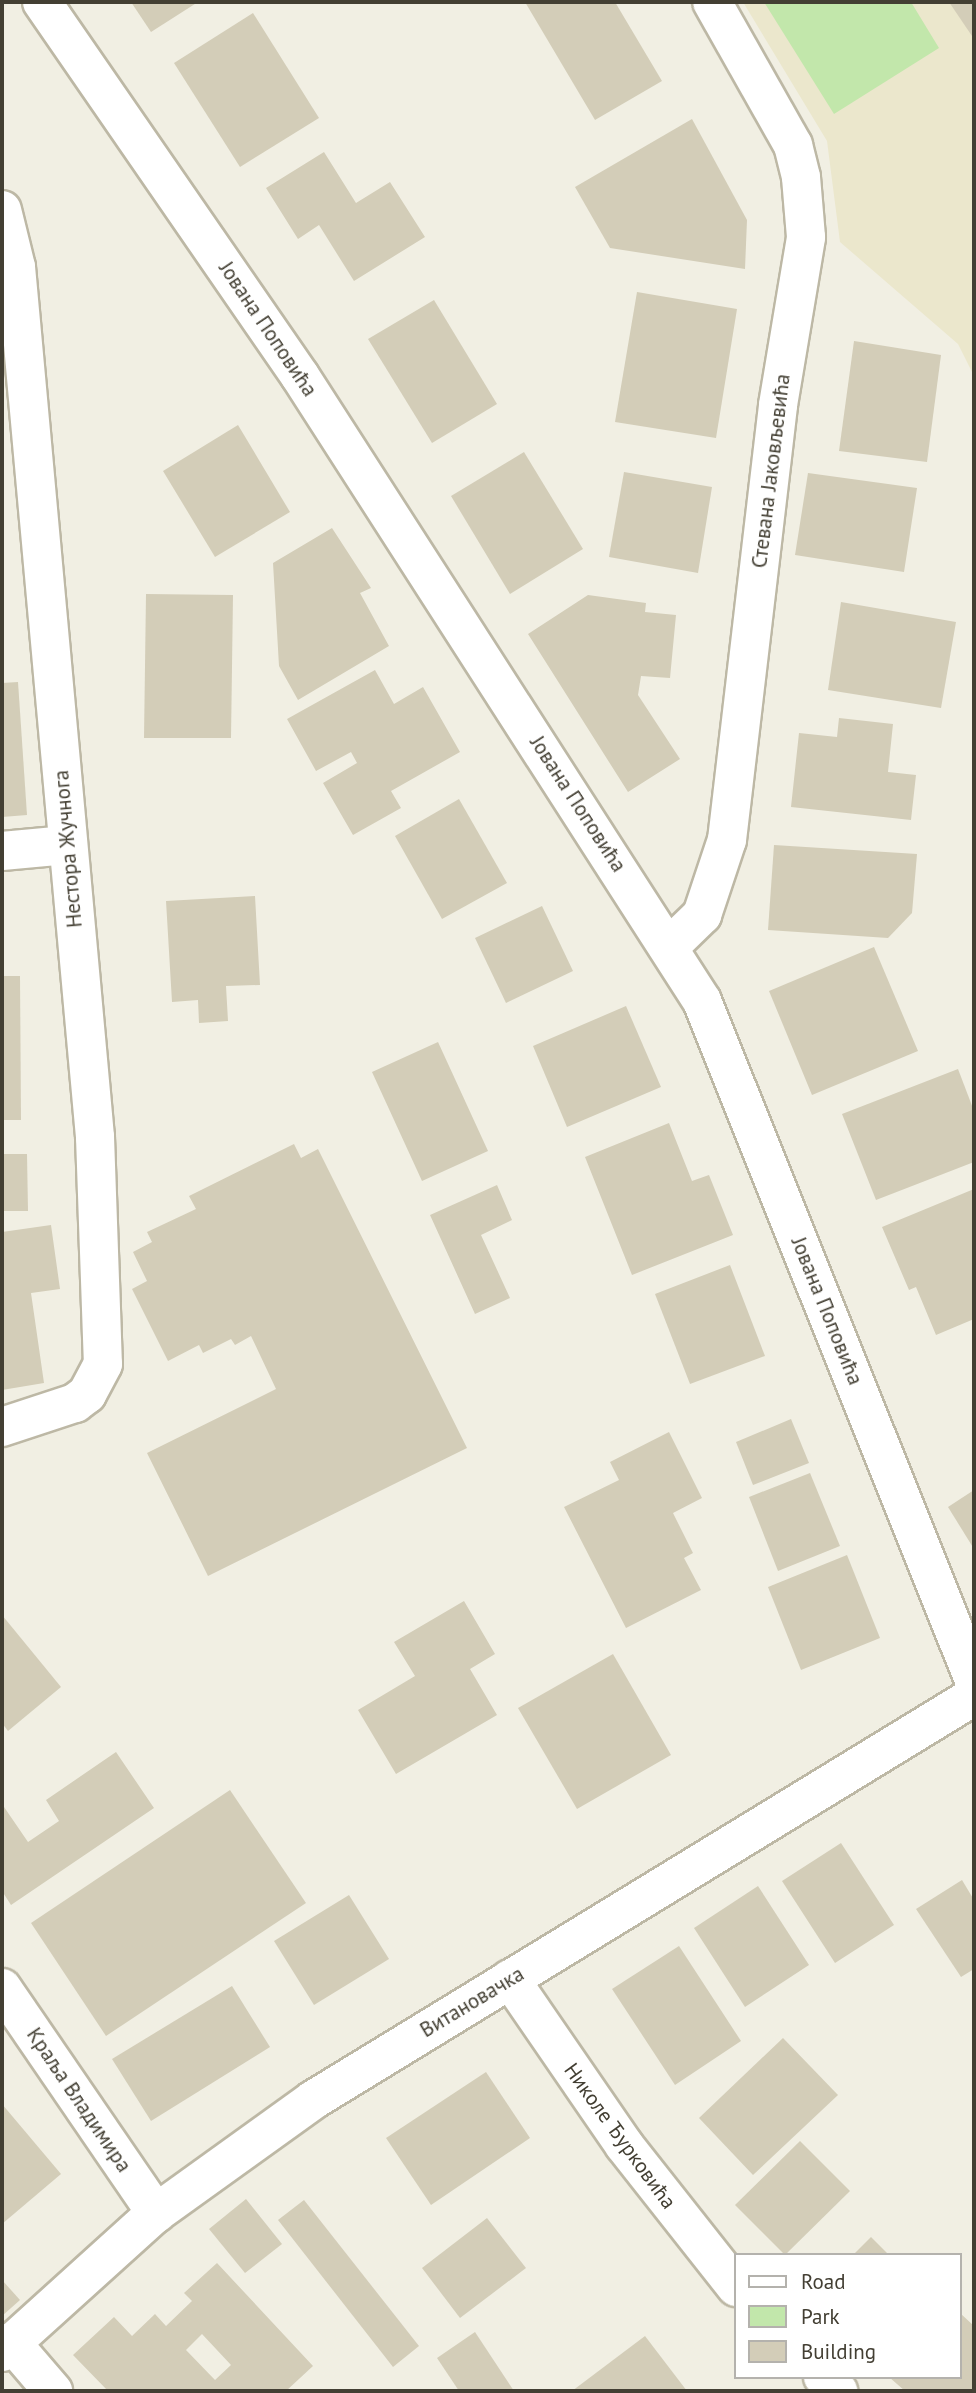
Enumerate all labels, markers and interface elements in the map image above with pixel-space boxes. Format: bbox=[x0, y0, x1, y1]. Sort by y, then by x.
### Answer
street label: Јована Поповића bbox=[214, 257, 322, 401]
street label: Стевана Јаковљевића bbox=[747, 372, 795, 570]
street label: Јована Поповића bbox=[525, 731, 631, 877]
street label: Нестора Жучнога bbox=[49, 769, 87, 929]
street label: Јована Поповића bbox=[786, 1233, 868, 1389]
street label: Витановачка bbox=[415, 1961, 529, 2043]
street label: Краља Владимира bbox=[21, 2023, 137, 2177]
street label: Николе Ђурковића bbox=[558, 2058, 682, 2214]
legend bbox=[734, 2253, 962, 2379]
text: Road bbox=[801, 2268, 845, 2295]
text: Park bbox=[801, 2303, 840, 2330]
text: Building bbox=[801, 2338, 876, 2365]

